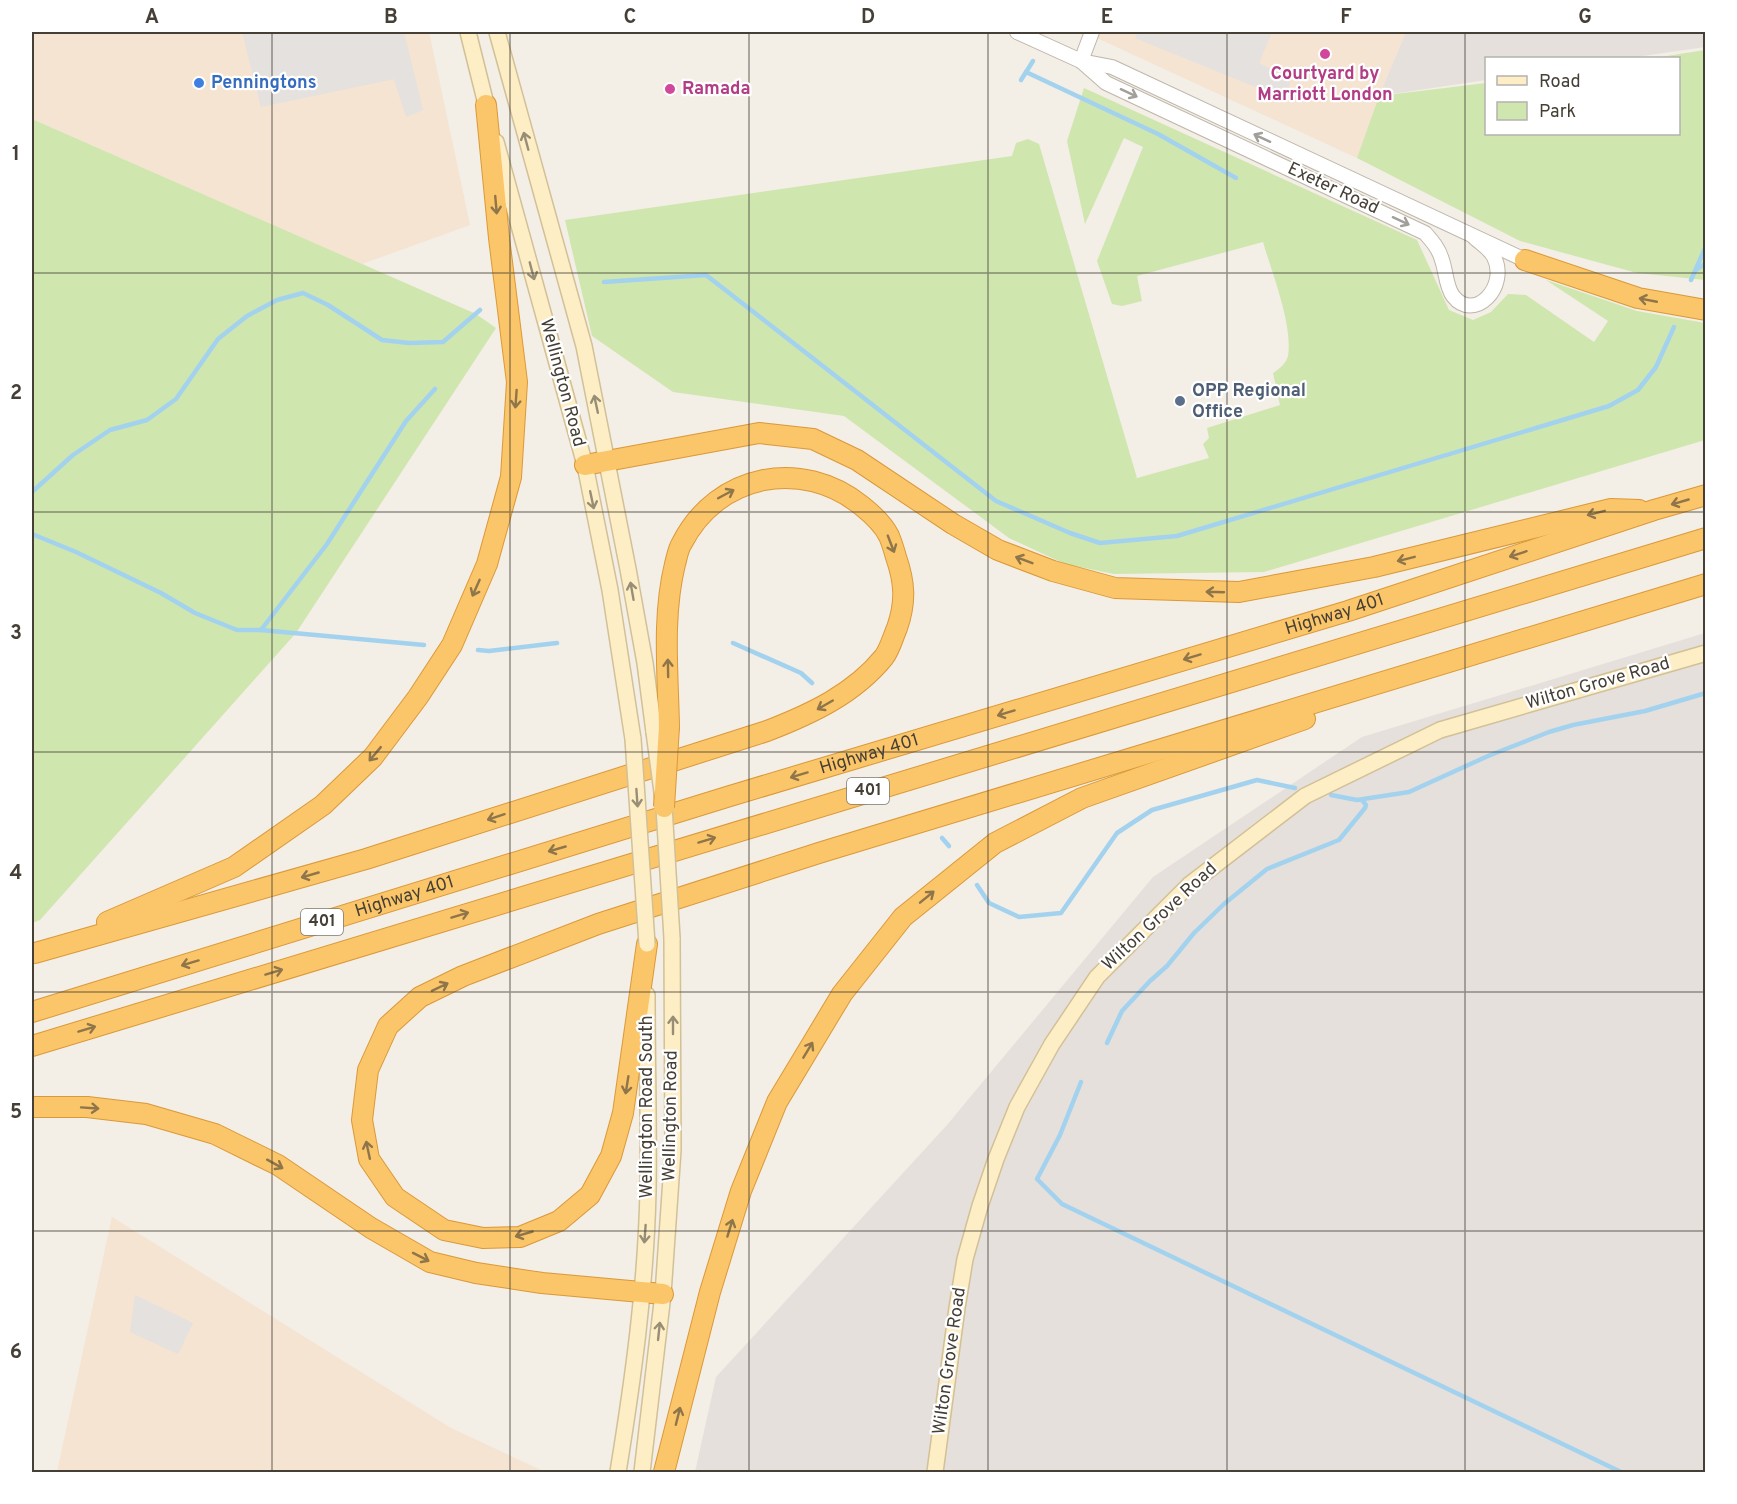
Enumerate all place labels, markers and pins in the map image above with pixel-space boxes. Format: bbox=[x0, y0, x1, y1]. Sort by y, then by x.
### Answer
marker: Courtyard by Marriott London bbox=[1318, 47, 1332, 61]
place label: Courtyard by Marriott London bbox=[1257, 63, 1393, 107]
place label: Penningtons bbox=[211, 72, 317, 95]
marker: Penningtons bbox=[192, 76, 206, 90]
place label: Ramada bbox=[682, 78, 750, 101]
marker: Ramada bbox=[663, 82, 677, 96]
place label: OPP Regional Office bbox=[1192, 380, 1306, 424]
marker: OPP Regional Office bbox=[1173, 394, 1187, 408]

